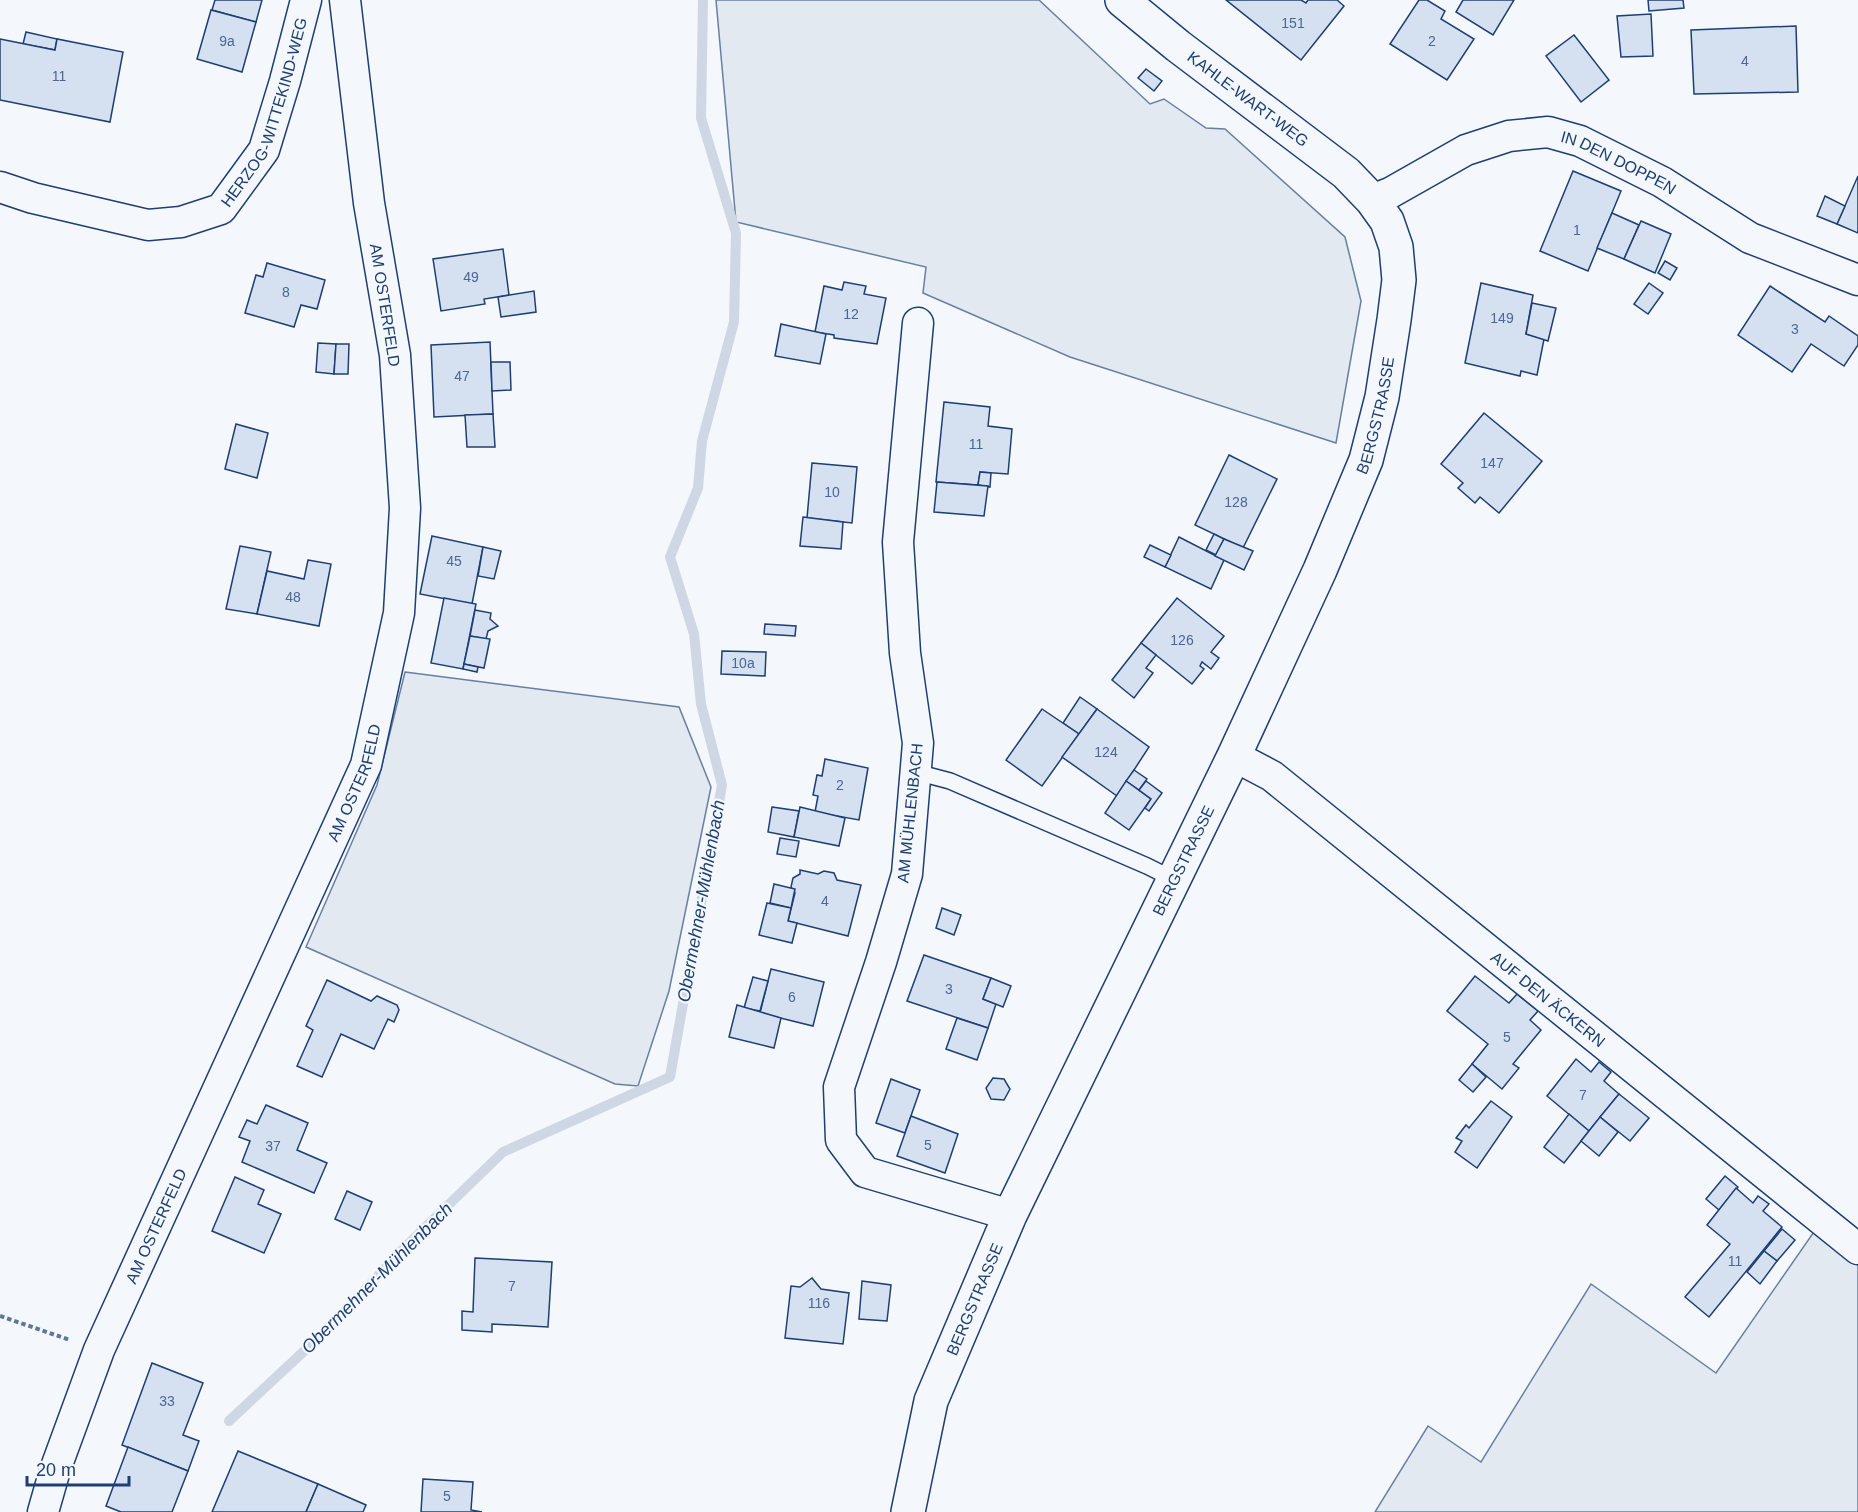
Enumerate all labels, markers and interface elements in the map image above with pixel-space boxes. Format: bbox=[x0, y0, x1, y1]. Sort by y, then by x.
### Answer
street label: HERZOG-WITTEKIND-WEG bbox=[217, 15, 310, 210]
house number: 151 bbox=[1281, 15, 1305, 31]
house number: 9a bbox=[219, 33, 235, 49]
house number: 2 bbox=[1428, 33, 1436, 49]
street label: KAHLE-WART-WEG bbox=[1184, 48, 1312, 150]
house number: 4 bbox=[1741, 53, 1749, 69]
house number: 11 bbox=[52, 68, 66, 84]
street label: IN DEN DOPPEN bbox=[1559, 128, 1679, 197]
house number: 1 bbox=[1573, 222, 1581, 238]
street label: AM OSTERFELD bbox=[367, 242, 403, 368]
house number: 49 bbox=[463, 269, 479, 285]
house number: 8 bbox=[282, 284, 290, 300]
house number: 12 bbox=[843, 306, 859, 322]
house number: 149 bbox=[1490, 310, 1514, 326]
house number: 3 bbox=[1791, 321, 1799, 337]
street label: BERGSTRASSE bbox=[1353, 355, 1397, 477]
house number: 47 bbox=[454, 368, 470, 384]
house number: 11 bbox=[969, 436, 983, 452]
house number: 147 bbox=[1480, 455, 1504, 471]
house number: 10 bbox=[824, 484, 840, 500]
house number: 128 bbox=[1224, 494, 1248, 510]
house number: 45 bbox=[446, 553, 462, 569]
house number: 48 bbox=[285, 589, 301, 605]
house number: 126 bbox=[1170, 632, 1194, 648]
house number: 10a bbox=[731, 655, 755, 671]
street label: AM OSTERFELD bbox=[324, 722, 383, 844]
street label: AM MÜHLENBACH bbox=[894, 742, 926, 884]
house number: 124 bbox=[1094, 744, 1118, 760]
house number: 2 bbox=[836, 777, 844, 793]
water label: Obermehner-Mühlenbach bbox=[673, 798, 729, 1004]
street label: BERGSTRASSE bbox=[1149, 803, 1217, 918]
house number: 4 bbox=[821, 893, 829, 909]
street label: AUF DEN ÄCKERN bbox=[1488, 948, 1609, 1050]
house number: 3 bbox=[945, 981, 953, 997]
house number: 6 bbox=[788, 989, 796, 1005]
house number: 5 bbox=[1503, 1029, 1511, 1045]
house number: 7 bbox=[1579, 1087, 1587, 1103]
house number: 5 bbox=[924, 1137, 932, 1153]
house number: 37 bbox=[265, 1138, 281, 1154]
street label: AM OSTERFELD bbox=[122, 1166, 189, 1286]
water label: Obermehner-Mühlenbach bbox=[298, 1199, 456, 1357]
street label: BERGSTRASSE bbox=[943, 1241, 1006, 1358]
house number: 11 bbox=[1728, 1253, 1742, 1269]
house number: 7 bbox=[508, 1278, 516, 1294]
house number: 116 bbox=[808, 1295, 830, 1311]
house number: 33 bbox=[159, 1393, 175, 1409]
scale bar bbox=[27, 1449, 129, 1487]
text: 20 m bbox=[36, 1460, 76, 1480]
house number: 5 bbox=[443, 1488, 451, 1504]

